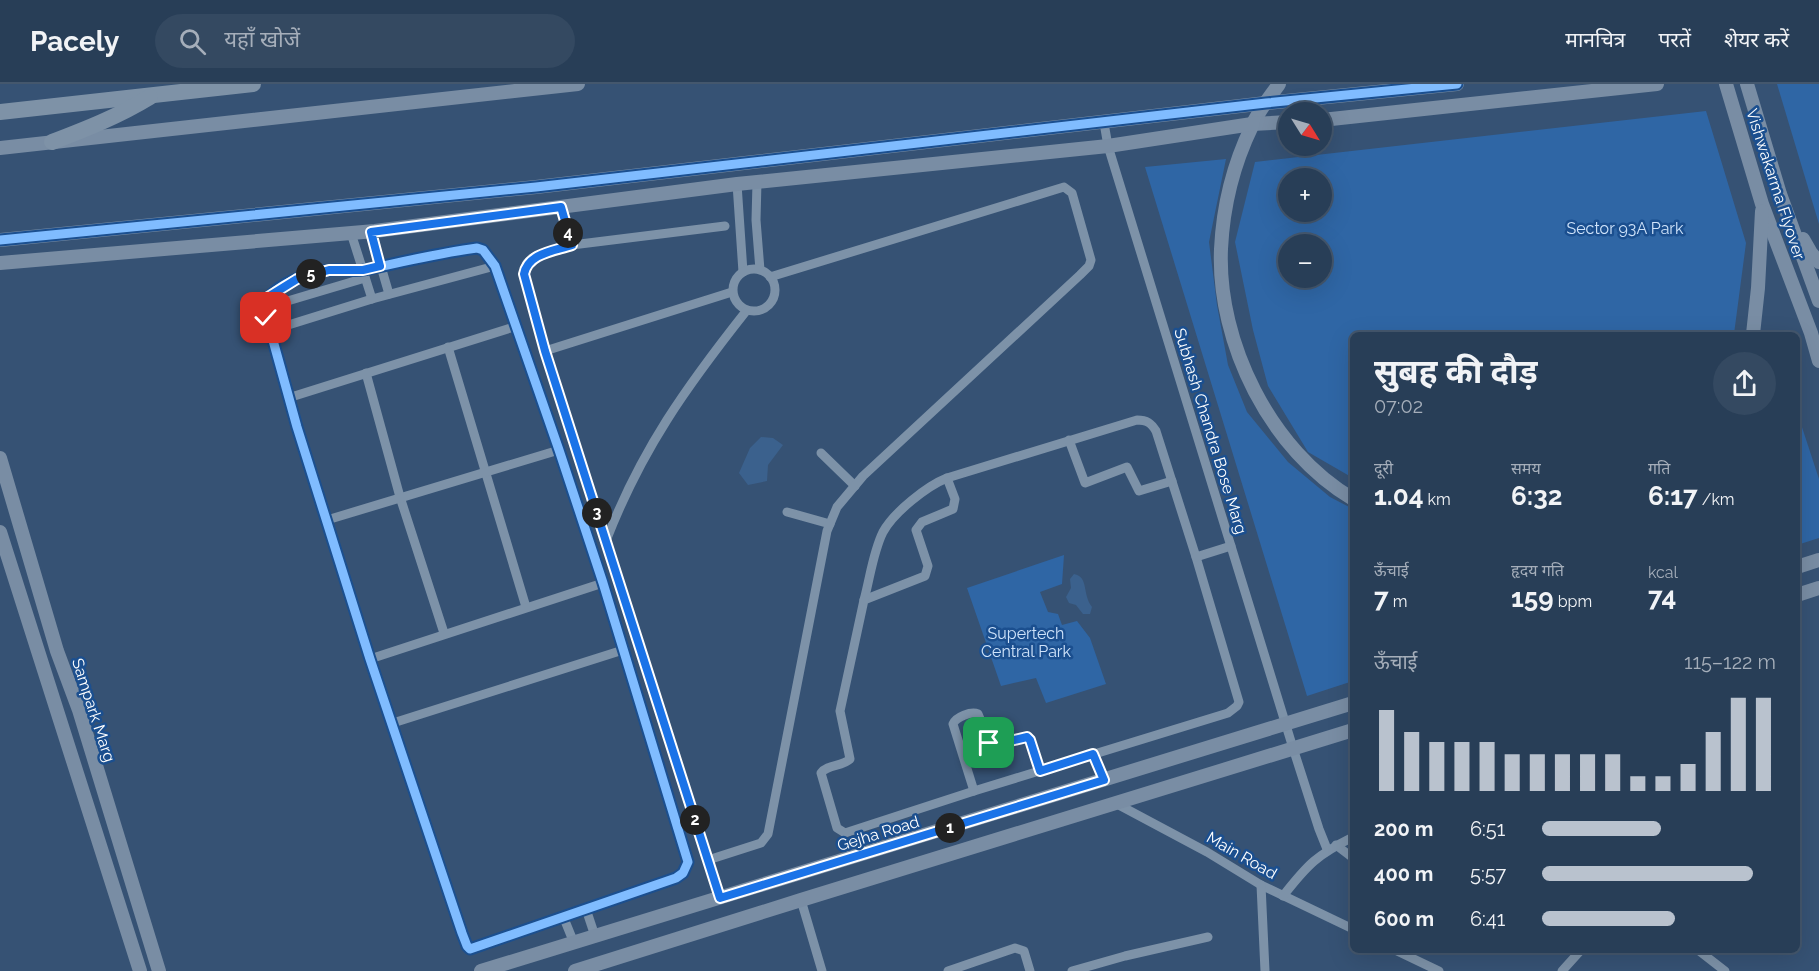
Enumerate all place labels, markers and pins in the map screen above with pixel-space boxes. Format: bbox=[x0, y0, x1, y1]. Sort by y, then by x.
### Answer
pin: 4 bbox=[553, 218, 583, 248]
pin: 5 bbox=[296, 259, 326, 289]
pin bbox=[240, 292, 291, 343]
pin: 3 bbox=[582, 498, 612, 528]
pin bbox=[963, 717, 1014, 768]
pin: 2 bbox=[680, 805, 710, 835]
pin: 1 bbox=[935, 813, 965, 843]

